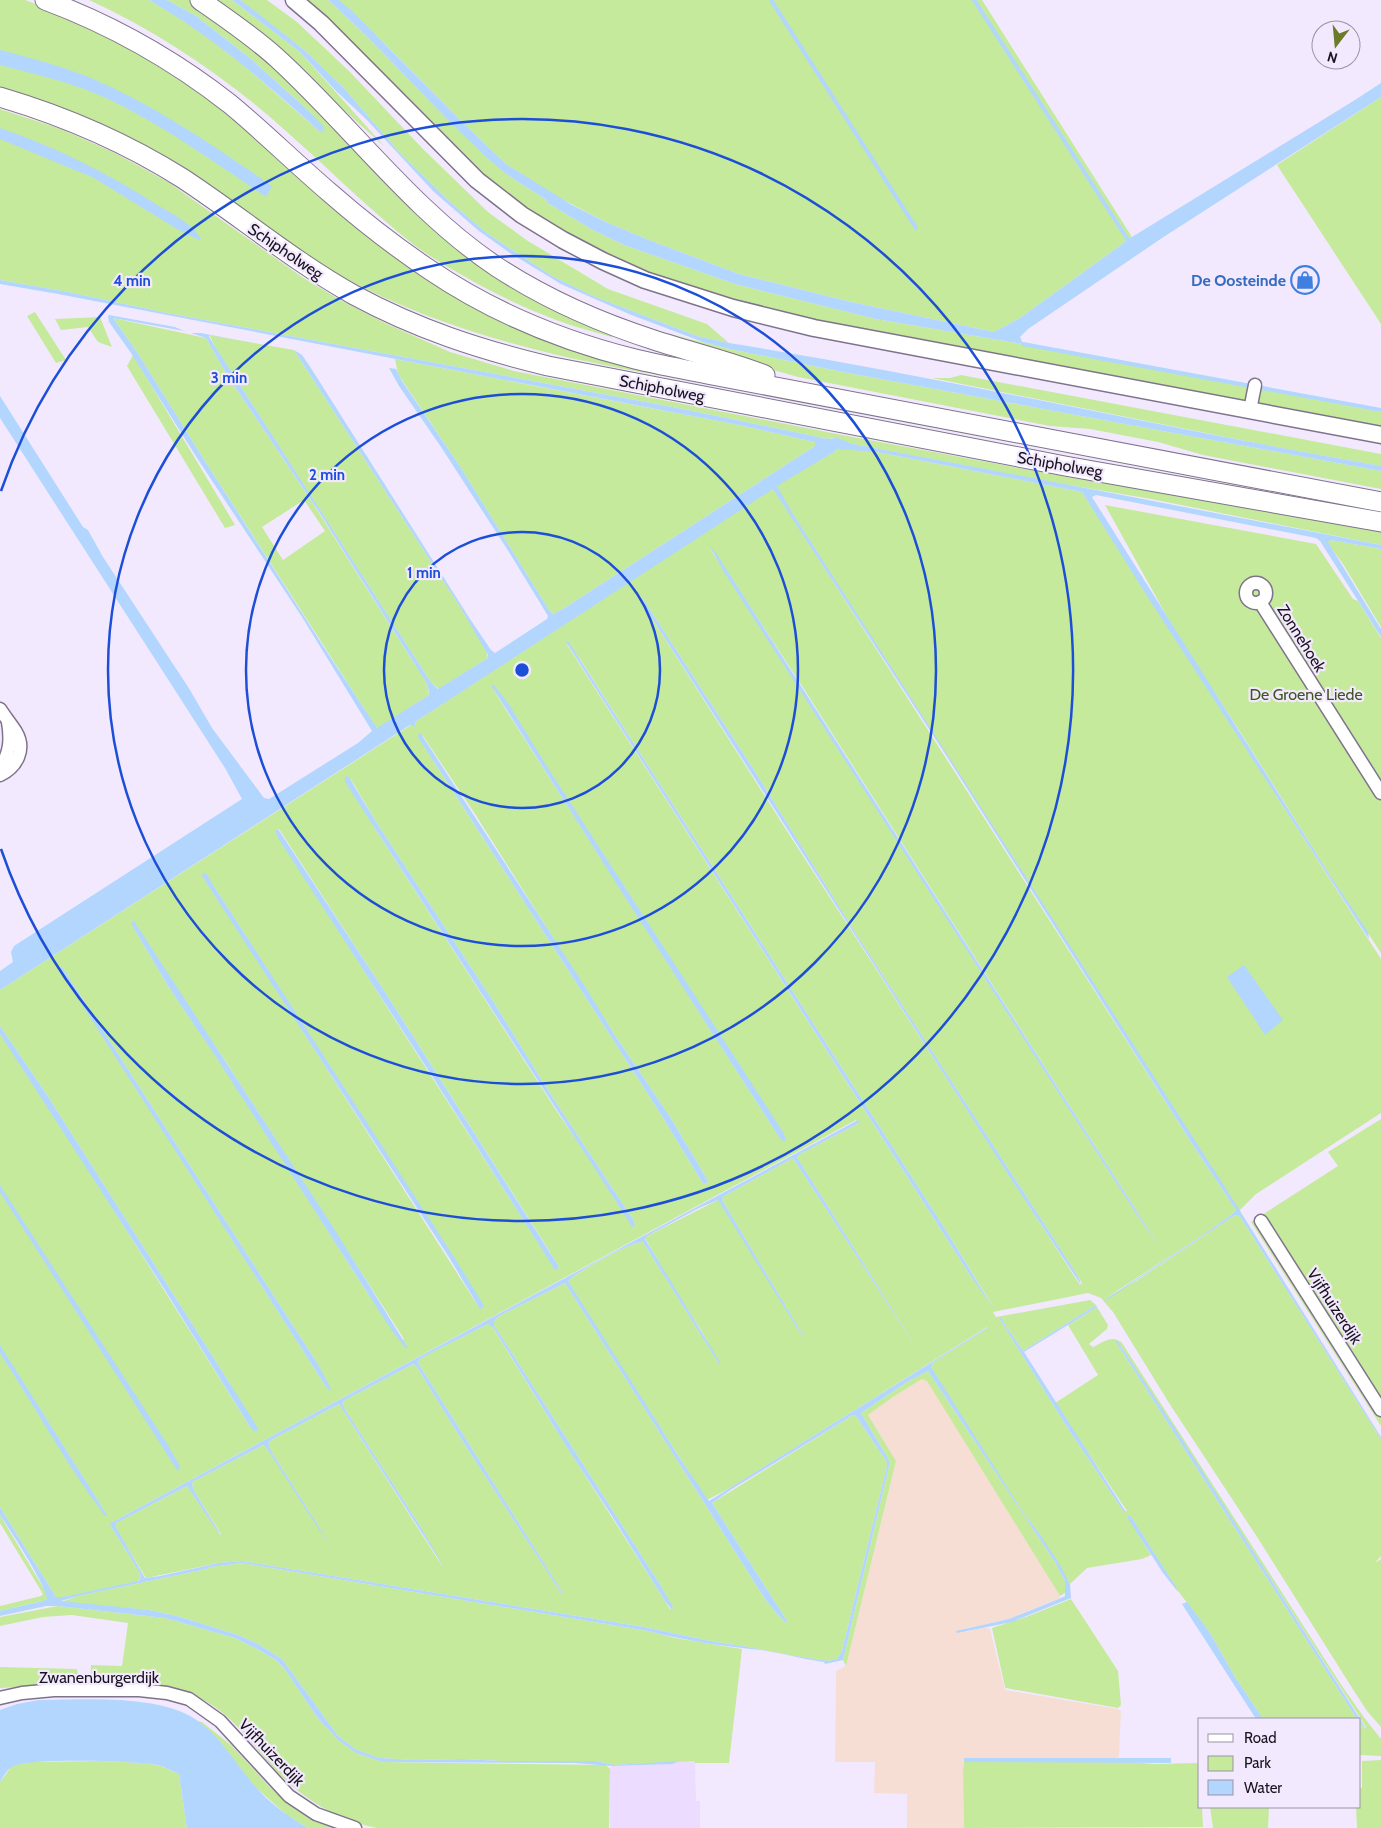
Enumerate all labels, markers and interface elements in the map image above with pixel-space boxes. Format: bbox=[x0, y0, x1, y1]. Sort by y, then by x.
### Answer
north arrow bbox=[1311, 20, 1361, 70]
text: N bbox=[1325, 47, 1340, 68]
street label: Schipholweg bbox=[245, 219, 328, 284]
shop icon: De Oosteinde bbox=[1290, 265, 1320, 295]
place label: De Oosteinde bbox=[1191, 271, 1286, 290]
text: 4 min bbox=[113, 272, 151, 290]
text: 3 min bbox=[211, 369, 247, 387]
street label: Schipholweg bbox=[618, 371, 707, 406]
street label: Schipholweg bbox=[1016, 448, 1105, 482]
text: 2 min bbox=[309, 466, 345, 484]
text: 1 min bbox=[407, 564, 441, 582]
street label: Zonnehoek bbox=[1273, 601, 1330, 676]
centre of rings bbox=[513, 661, 531, 679]
park label: De Groene Liede bbox=[1249, 685, 1363, 704]
street label: Vijfhuizerdijk bbox=[1303, 1265, 1366, 1348]
street label: Zwanenburgerdijk bbox=[39, 1668, 160, 1687]
street label: Vijfhuizerdijk bbox=[235, 1715, 309, 1791]
legend bbox=[1198, 1718, 1361, 1808]
text: Road bbox=[1244, 1729, 1277, 1747]
text: Park bbox=[1244, 1754, 1271, 1772]
text: Water bbox=[1244, 1779, 1282, 1797]

